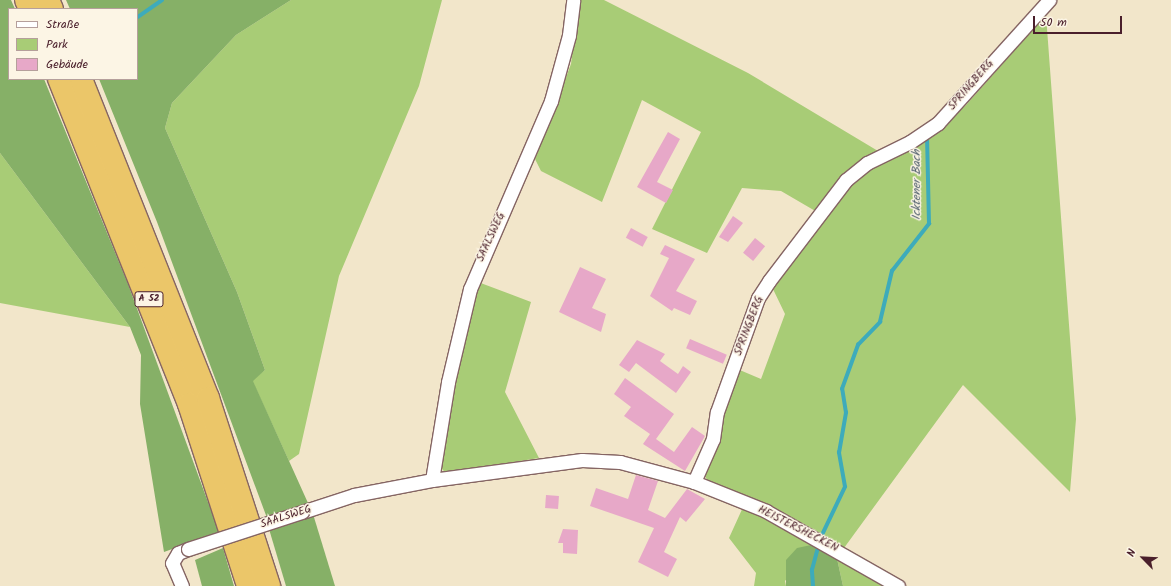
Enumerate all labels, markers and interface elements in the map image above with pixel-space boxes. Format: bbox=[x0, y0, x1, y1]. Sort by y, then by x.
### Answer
legend bbox=[8, 8, 138, 80]
scale bar bbox=[1035, 8, 1124, 34]
text: 50 m bbox=[1040, 13, 1067, 32]
text: Straße bbox=[46, 15, 79, 34]
text: Park bbox=[46, 35, 68, 54]
text: Gebäude bbox=[46, 55, 88, 74]
street label: SPRINGBERG bbox=[946, 57, 996, 113]
water label: Icktener Bach bbox=[910, 150, 924, 220]
street label: SAALSWEG bbox=[474, 210, 508, 264]
road number: A 52 bbox=[134, 291, 164, 307]
street label: SPRINGBERG bbox=[732, 295, 766, 357]
street label: SAALSWEG bbox=[259, 503, 313, 531]
street label: HEISTERSHECKEN bbox=[756, 503, 840, 555]
north arrow bbox=[1123, 538, 1163, 578]
text: N bbox=[1122, 546, 1142, 560]

